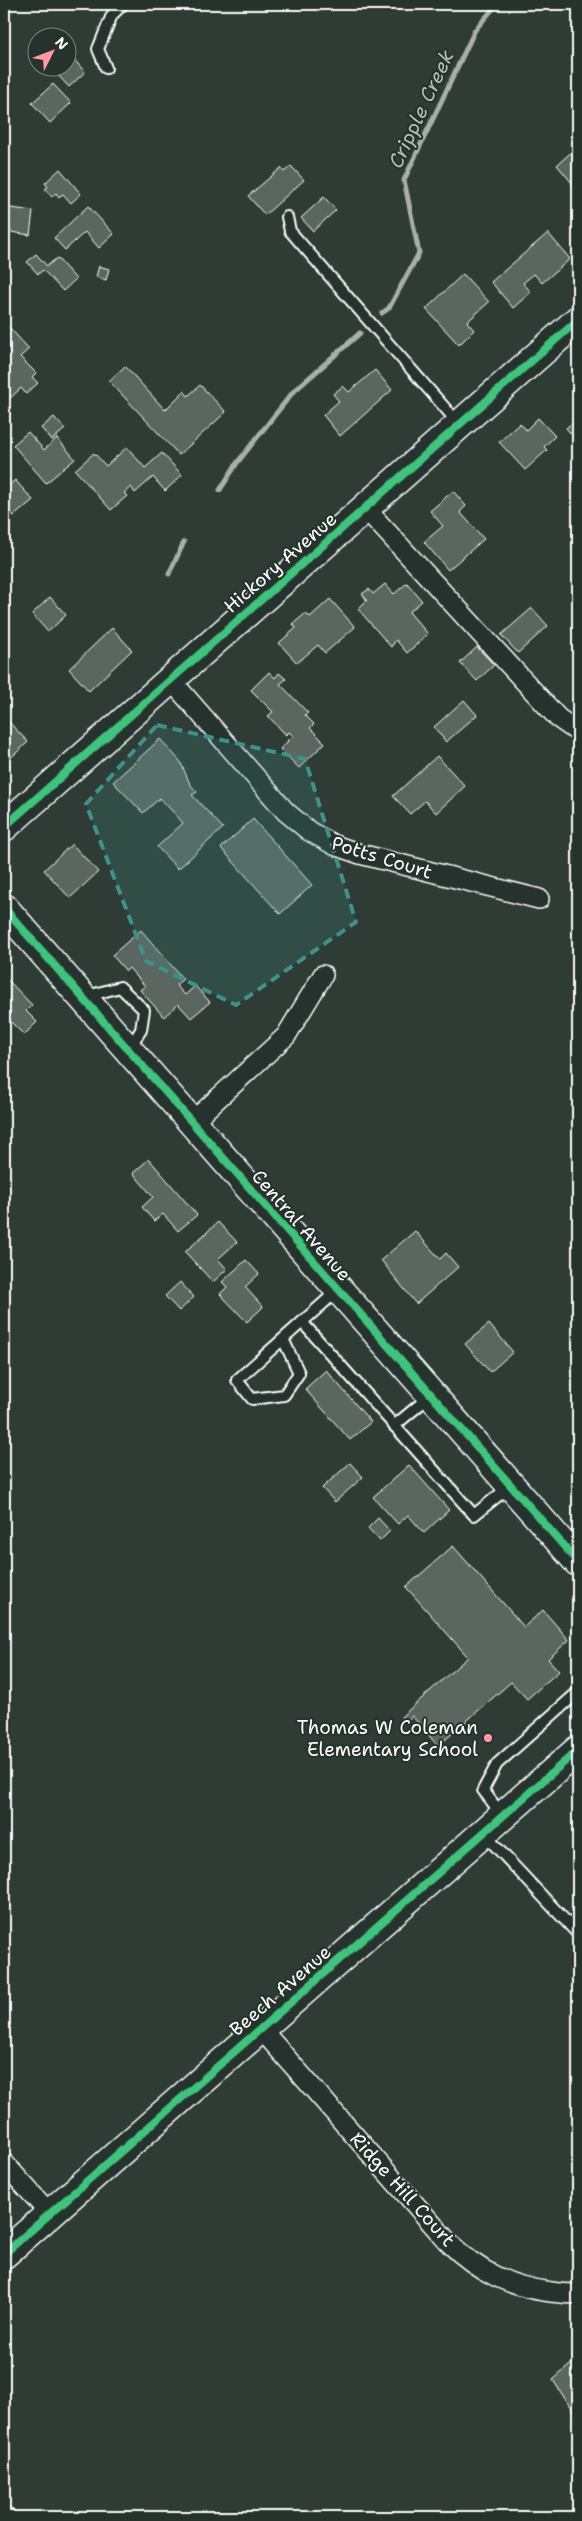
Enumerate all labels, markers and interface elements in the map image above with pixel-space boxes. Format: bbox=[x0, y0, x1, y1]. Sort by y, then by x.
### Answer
north arrow bbox=[28, 28, 78, 78]
text: N bbox=[51, 33, 72, 53]
water label: Cripple Creek bbox=[382, 45, 460, 172]
street label: Hickory Avenue bbox=[218, 506, 342, 618]
street label: Potts Court bbox=[328, 830, 435, 885]
street label: Central Avenue bbox=[246, 1164, 357, 1286]
place label: Thomas W Coleman Elementary School bbox=[297, 1715, 478, 1762]
marker: Thomas W Coleman Elementary School bbox=[482, 1732, 494, 1744]
street label: Beech Avenue bbox=[224, 1939, 336, 2041]
street label: Ridge Hill Court bbox=[345, 2127, 461, 2252]

